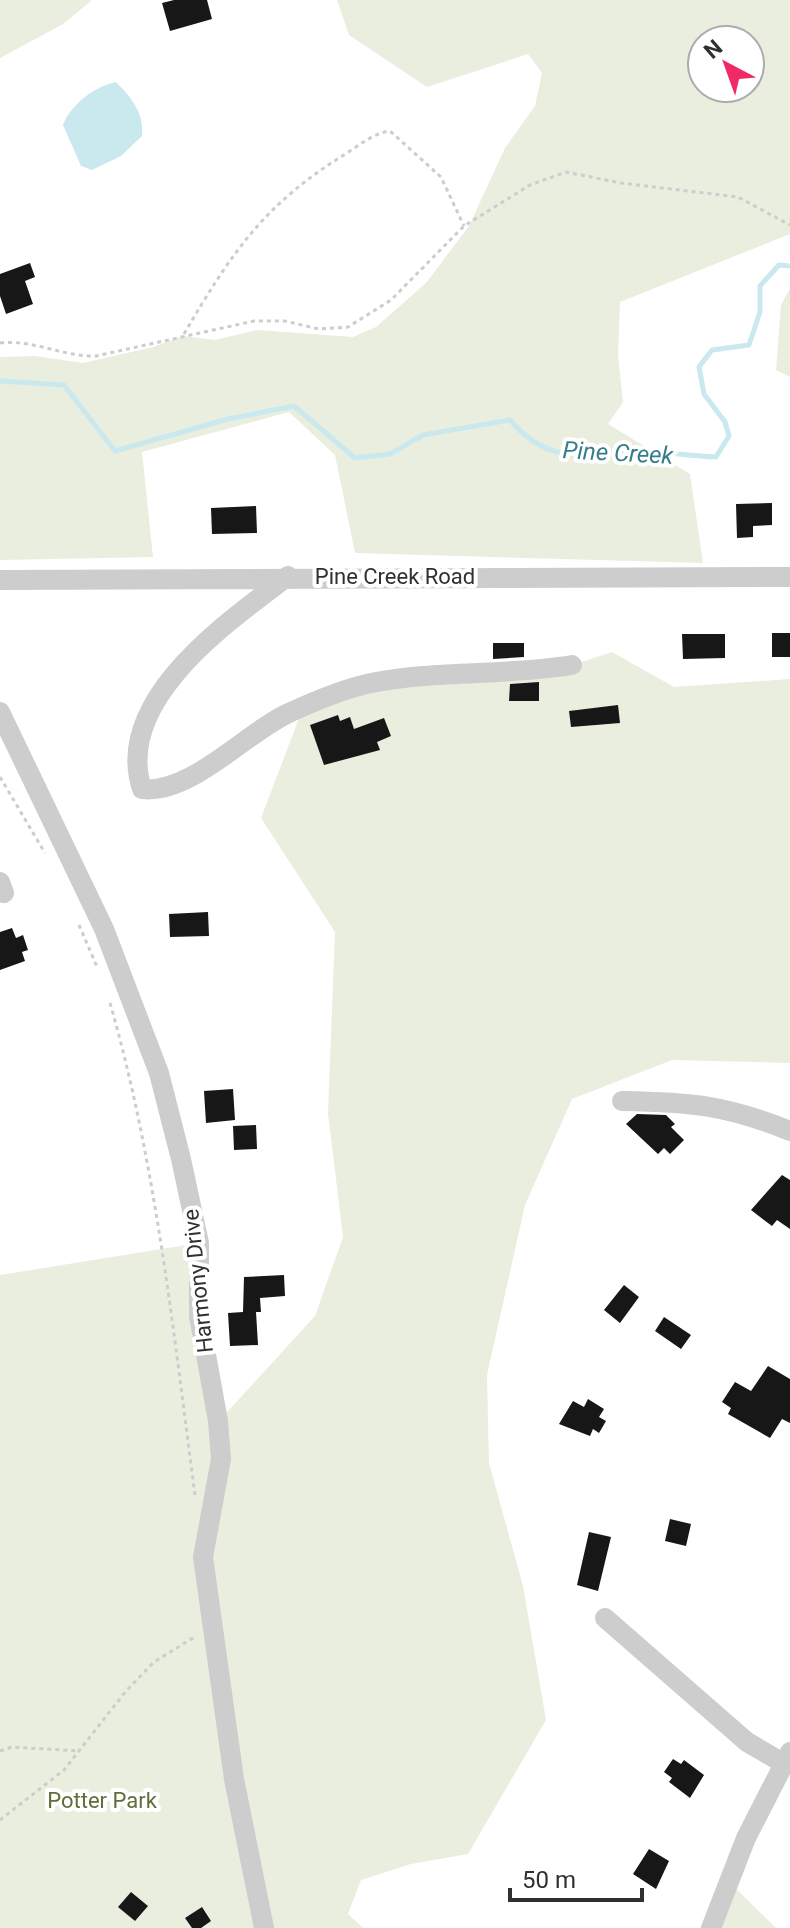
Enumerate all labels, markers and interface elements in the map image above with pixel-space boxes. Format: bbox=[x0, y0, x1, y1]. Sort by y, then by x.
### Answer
north arrow bbox=[686, 24, 766, 104]
text: N bbox=[699, 35, 727, 64]
water label: Pine Creek bbox=[562, 436, 675, 470]
street label: Pine Creek Road bbox=[315, 564, 475, 589]
street label: Harmony Drive bbox=[178, 1208, 218, 1354]
park label: Potter Park bbox=[47, 1788, 158, 1813]
scale bar bbox=[510, 1852, 642, 1902]
text: 50 m bbox=[522, 1866, 576, 1894]

